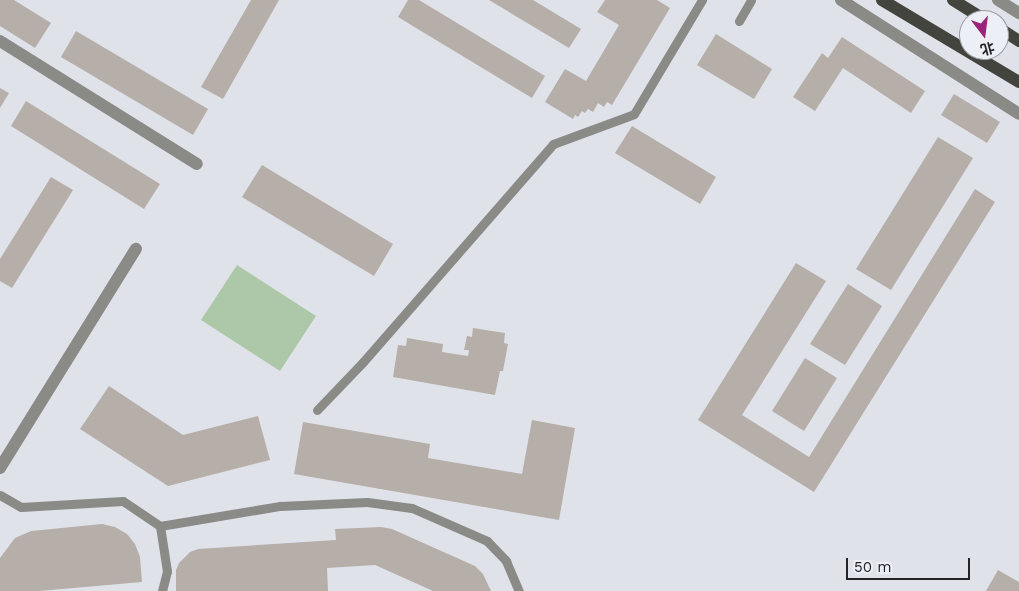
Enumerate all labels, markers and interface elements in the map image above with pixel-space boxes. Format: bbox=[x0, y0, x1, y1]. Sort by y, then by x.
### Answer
north arrow bbox=[959, 10, 1009, 60]
text: 北 bbox=[979, 39, 996, 58]
scale bar bbox=[849, 548, 973, 580]
text: 50 m bbox=[854, 558, 891, 576]

